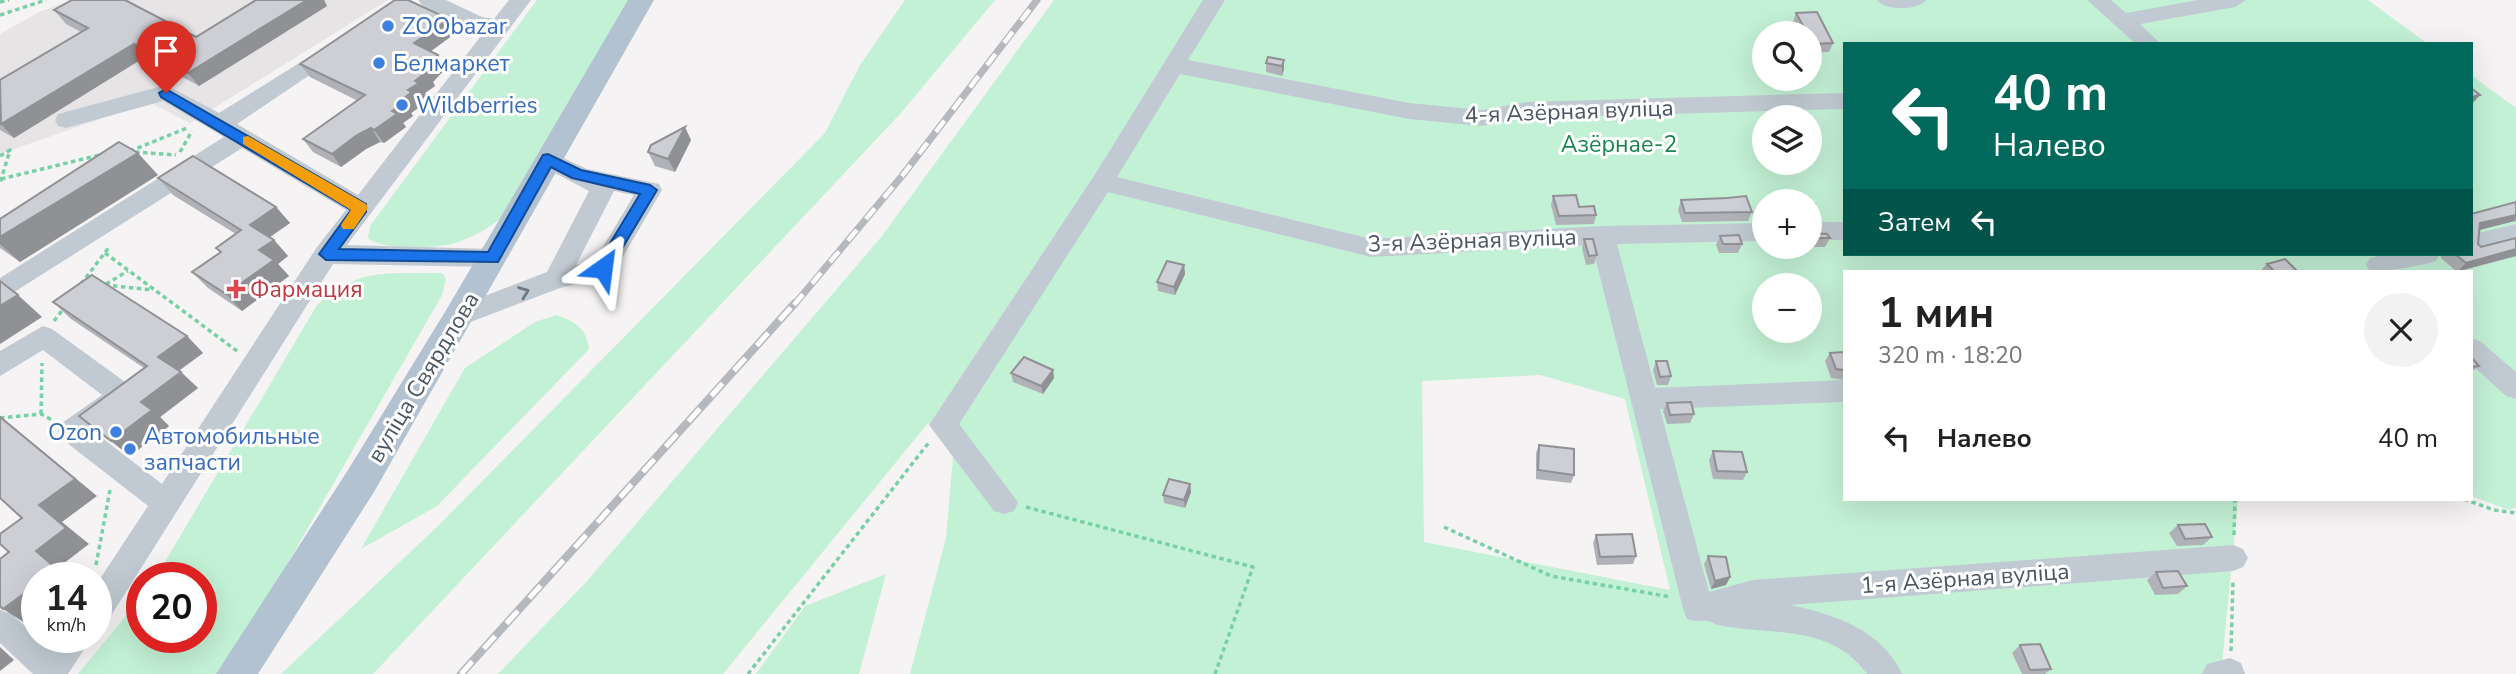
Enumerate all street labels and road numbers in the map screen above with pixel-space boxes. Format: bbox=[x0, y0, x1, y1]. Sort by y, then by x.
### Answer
street label: 4-я Азёрная вуліца bbox=[1464, 92, 1674, 131]
street label: 3-я Азёрная вуліца bbox=[1367, 221, 1577, 260]
street label: вуліца Свярдлова bbox=[360, 286, 487, 468]
street label: 1-я Азёрная вуліца bbox=[1860, 556, 2070, 601]

